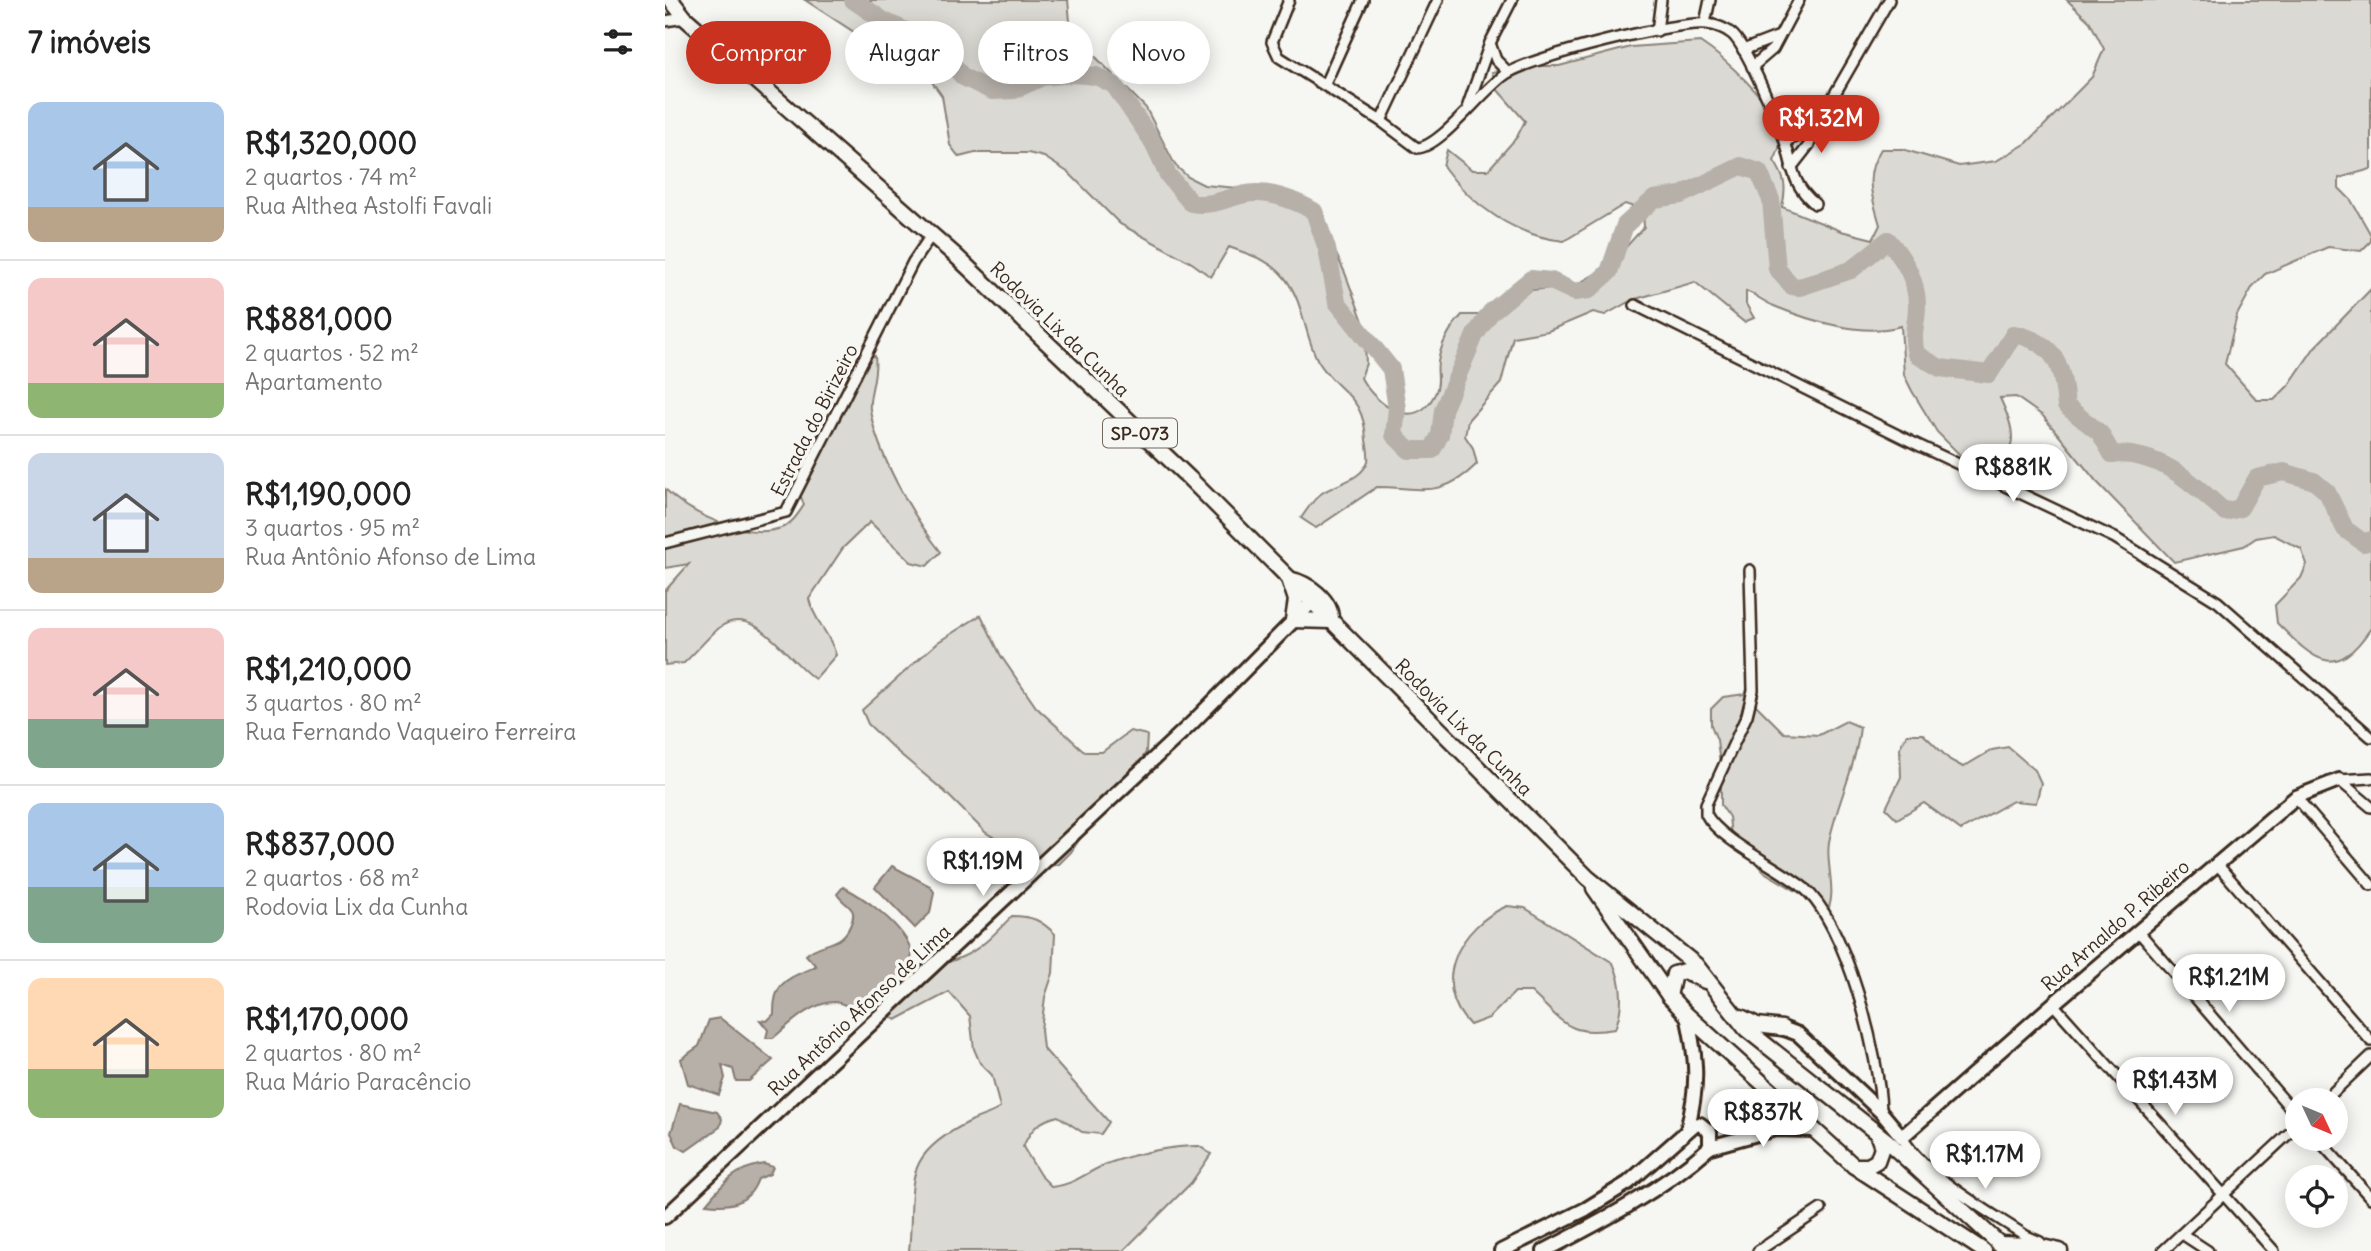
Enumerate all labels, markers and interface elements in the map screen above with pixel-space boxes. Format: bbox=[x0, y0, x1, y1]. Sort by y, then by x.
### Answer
chip: Comprar bbox=[686, 21, 831, 84]
chip: Alugar bbox=[845, 21, 964, 84]
chip: Filtros bbox=[978, 21, 1093, 84]
chip: Novo bbox=[1107, 21, 1210, 84]
text: 7 imóveis bbox=[28, 23, 151, 61]
icon: filters bbox=[599, 23, 637, 61]
pin: R$1.32M bbox=[1756, 96, 1886, 155]
text: R$1.32M bbox=[1778, 103, 1864, 132]
text: R$1,320,000 bbox=[245, 124, 417, 162]
icon: home bbox=[84, 130, 168, 214]
text: 2 quartos · 74 m² bbox=[245, 162, 417, 191]
text: Rua Althea Astolfi Favali bbox=[245, 191, 492, 220]
street label: Rodovia Lix da Cunha bbox=[985, 256, 1135, 402]
text: R$881,000 bbox=[245, 300, 393, 338]
icon: home bbox=[84, 306, 168, 390]
text: 2 quartos · 52 m² bbox=[245, 338, 419, 367]
street label: Estrada do Birizeiro bbox=[765, 340, 863, 500]
text: Apartamento bbox=[245, 367, 383, 396]
road number: SP-073 bbox=[1103, 418, 1177, 447]
pin: R$881K bbox=[1956, 444, 2070, 504]
text: R$881K bbox=[1974, 452, 2052, 481]
text: R$1,190,000 bbox=[245, 475, 412, 513]
icon: home bbox=[84, 481, 168, 565]
text: 3 quartos · 95 m² bbox=[245, 513, 420, 542]
text: Rua Antônio Afonso de Lima bbox=[245, 542, 536, 571]
text: R$1,210,000 bbox=[245, 650, 412, 688]
street label: Rodovia Lix da Cunha bbox=[1390, 653, 1538, 801]
icon: home bbox=[84, 656, 168, 740]
text: 3 quartos · 80 m² bbox=[245, 688, 422, 717]
text: Rua Fernando Vaqueiro Ferreira bbox=[245, 717, 576, 746]
text: R$837,000 bbox=[245, 825, 395, 863]
icon: home bbox=[84, 831, 168, 915]
pin: R$1.19M bbox=[918, 838, 1048, 898]
text: R$1.19M bbox=[943, 846, 1023, 875]
street label: Rua Arnaldo P. Ribeiro bbox=[2036, 854, 2194, 996]
text: 2 quartos · 68 m² bbox=[245, 863, 420, 892]
text: Rodovia Lix da Cunha bbox=[245, 892, 468, 921]
street label: Rua Antônio Afonso de Lima bbox=[763, 919, 955, 1101]
pin: R$1.21M bbox=[2164, 954, 2294, 1014]
text: R$1.21M bbox=[2188, 962, 2270, 991]
text: R$1,170,000 bbox=[245, 1000, 409, 1038]
icon: home bbox=[84, 1006, 168, 1090]
text: 2 quartos · 80 m² bbox=[245, 1038, 421, 1067]
pin: R$1.43M bbox=[2110, 1058, 2240, 1117]
text: R$1.43M bbox=[2132, 1065, 2218, 1094]
text: Rua Mário Paracêncio bbox=[245, 1067, 471, 1096]
north arrow bbox=[2285, 1088, 2349, 1152]
map controls bbox=[2285, 1088, 2348, 1228]
pin: R$837K bbox=[1706, 1090, 1820, 1149]
text: R$837K bbox=[1723, 1097, 1803, 1126]
pin: R$1.17M bbox=[1920, 1132, 2050, 1191]
text: R$1.17M bbox=[1945, 1139, 2025, 1168]
button: locate bbox=[2285, 1165, 2348, 1228]

